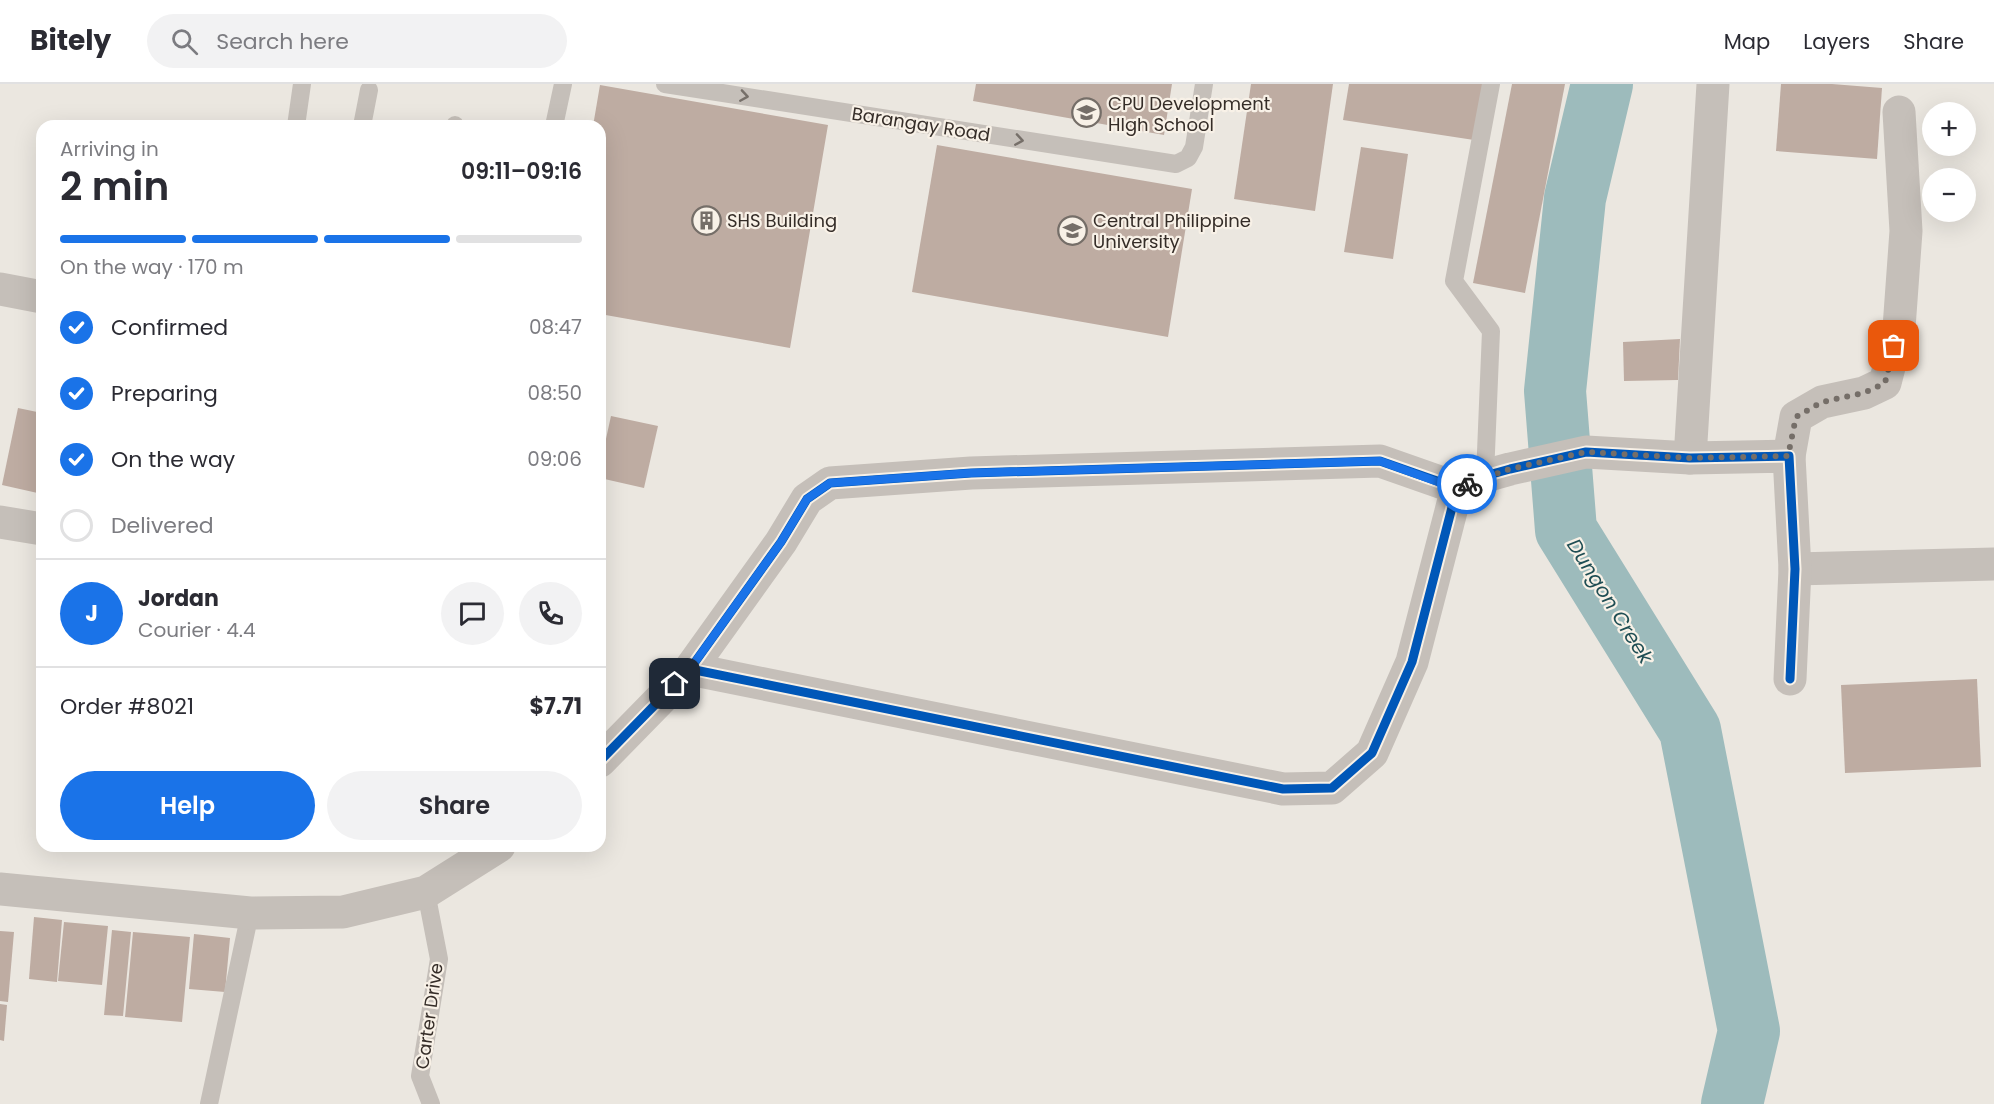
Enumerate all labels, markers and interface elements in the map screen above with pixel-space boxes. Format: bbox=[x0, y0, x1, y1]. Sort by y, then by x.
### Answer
search box bbox=[147, 14, 567, 68]
text: Bitely bbox=[30, 21, 111, 60]
icon: search bbox=[168, 25, 201, 58]
text: Search here bbox=[216, 26, 349, 57]
text: Map bbox=[1724, 27, 1770, 56]
text: Layers bbox=[1803, 27, 1870, 56]
text: Share bbox=[1903, 27, 1964, 56]
one-way arrow bbox=[739, 90, 748, 102]
place label: CPU Development HIgh School bbox=[1108, 91, 1270, 137]
school or university icon: CPU Development HIgh School bbox=[1071, 97, 1103, 129]
street label: Barangay Road bbox=[850, 101, 992, 147]
map controls bbox=[1922, 102, 1976, 222]
button: + bbox=[1922, 102, 1976, 156]
one-way arrow bbox=[1015, 133, 1024, 145]
text: Arriving in bbox=[60, 135, 159, 163]
text: 09:11–09:16 bbox=[461, 156, 582, 187]
text: 2 min bbox=[60, 159, 169, 214]
button: − bbox=[1922, 168, 1976, 222]
building icon: SHS Building bbox=[690, 204, 722, 236]
place label: SHS Building bbox=[727, 208, 837, 233]
place label: Central Philippine University bbox=[1093, 208, 1251, 254]
school or university icon: Central Philippine University bbox=[1056, 214, 1088, 246]
text: On the way · 170 m bbox=[60, 253, 244, 281]
icon: check bbox=[60, 311, 93, 344]
text: Confirmed bbox=[111, 312, 228, 343]
text: 08:47 bbox=[529, 313, 582, 341]
pin bbox=[1868, 320, 1919, 371]
icon: bag bbox=[1877, 329, 1910, 362]
icon: check bbox=[60, 377, 93, 410]
text: Preparing bbox=[111, 378, 218, 409]
text: 08:50 bbox=[527, 379, 582, 407]
icon: check bbox=[60, 443, 93, 476]
text: On the way bbox=[111, 444, 235, 475]
text: 09:06 bbox=[527, 445, 582, 473]
courier bbox=[1437, 454, 1497, 514]
icon: bike bbox=[1451, 468, 1484, 501]
text: Delivered bbox=[111, 510, 214, 541]
water label: Dungon Creek bbox=[1560, 533, 1661, 670]
button: chat bbox=[441, 582, 504, 645]
button: phone bbox=[519, 582, 582, 645]
text: Jordan bbox=[138, 583, 219, 614]
text: J bbox=[85, 598, 98, 629]
text: Courier · 4.4 bbox=[138, 616, 256, 644]
pin bbox=[649, 658, 700, 709]
icon: home bbox=[658, 667, 691, 700]
text: Order #8021 bbox=[60, 691, 194, 722]
text: $7.71 bbox=[530, 691, 582, 722]
button: Help bbox=[60, 771, 315, 840]
button: Share bbox=[327, 771, 582, 840]
street label: Carter Drive bbox=[409, 961, 449, 1071]

